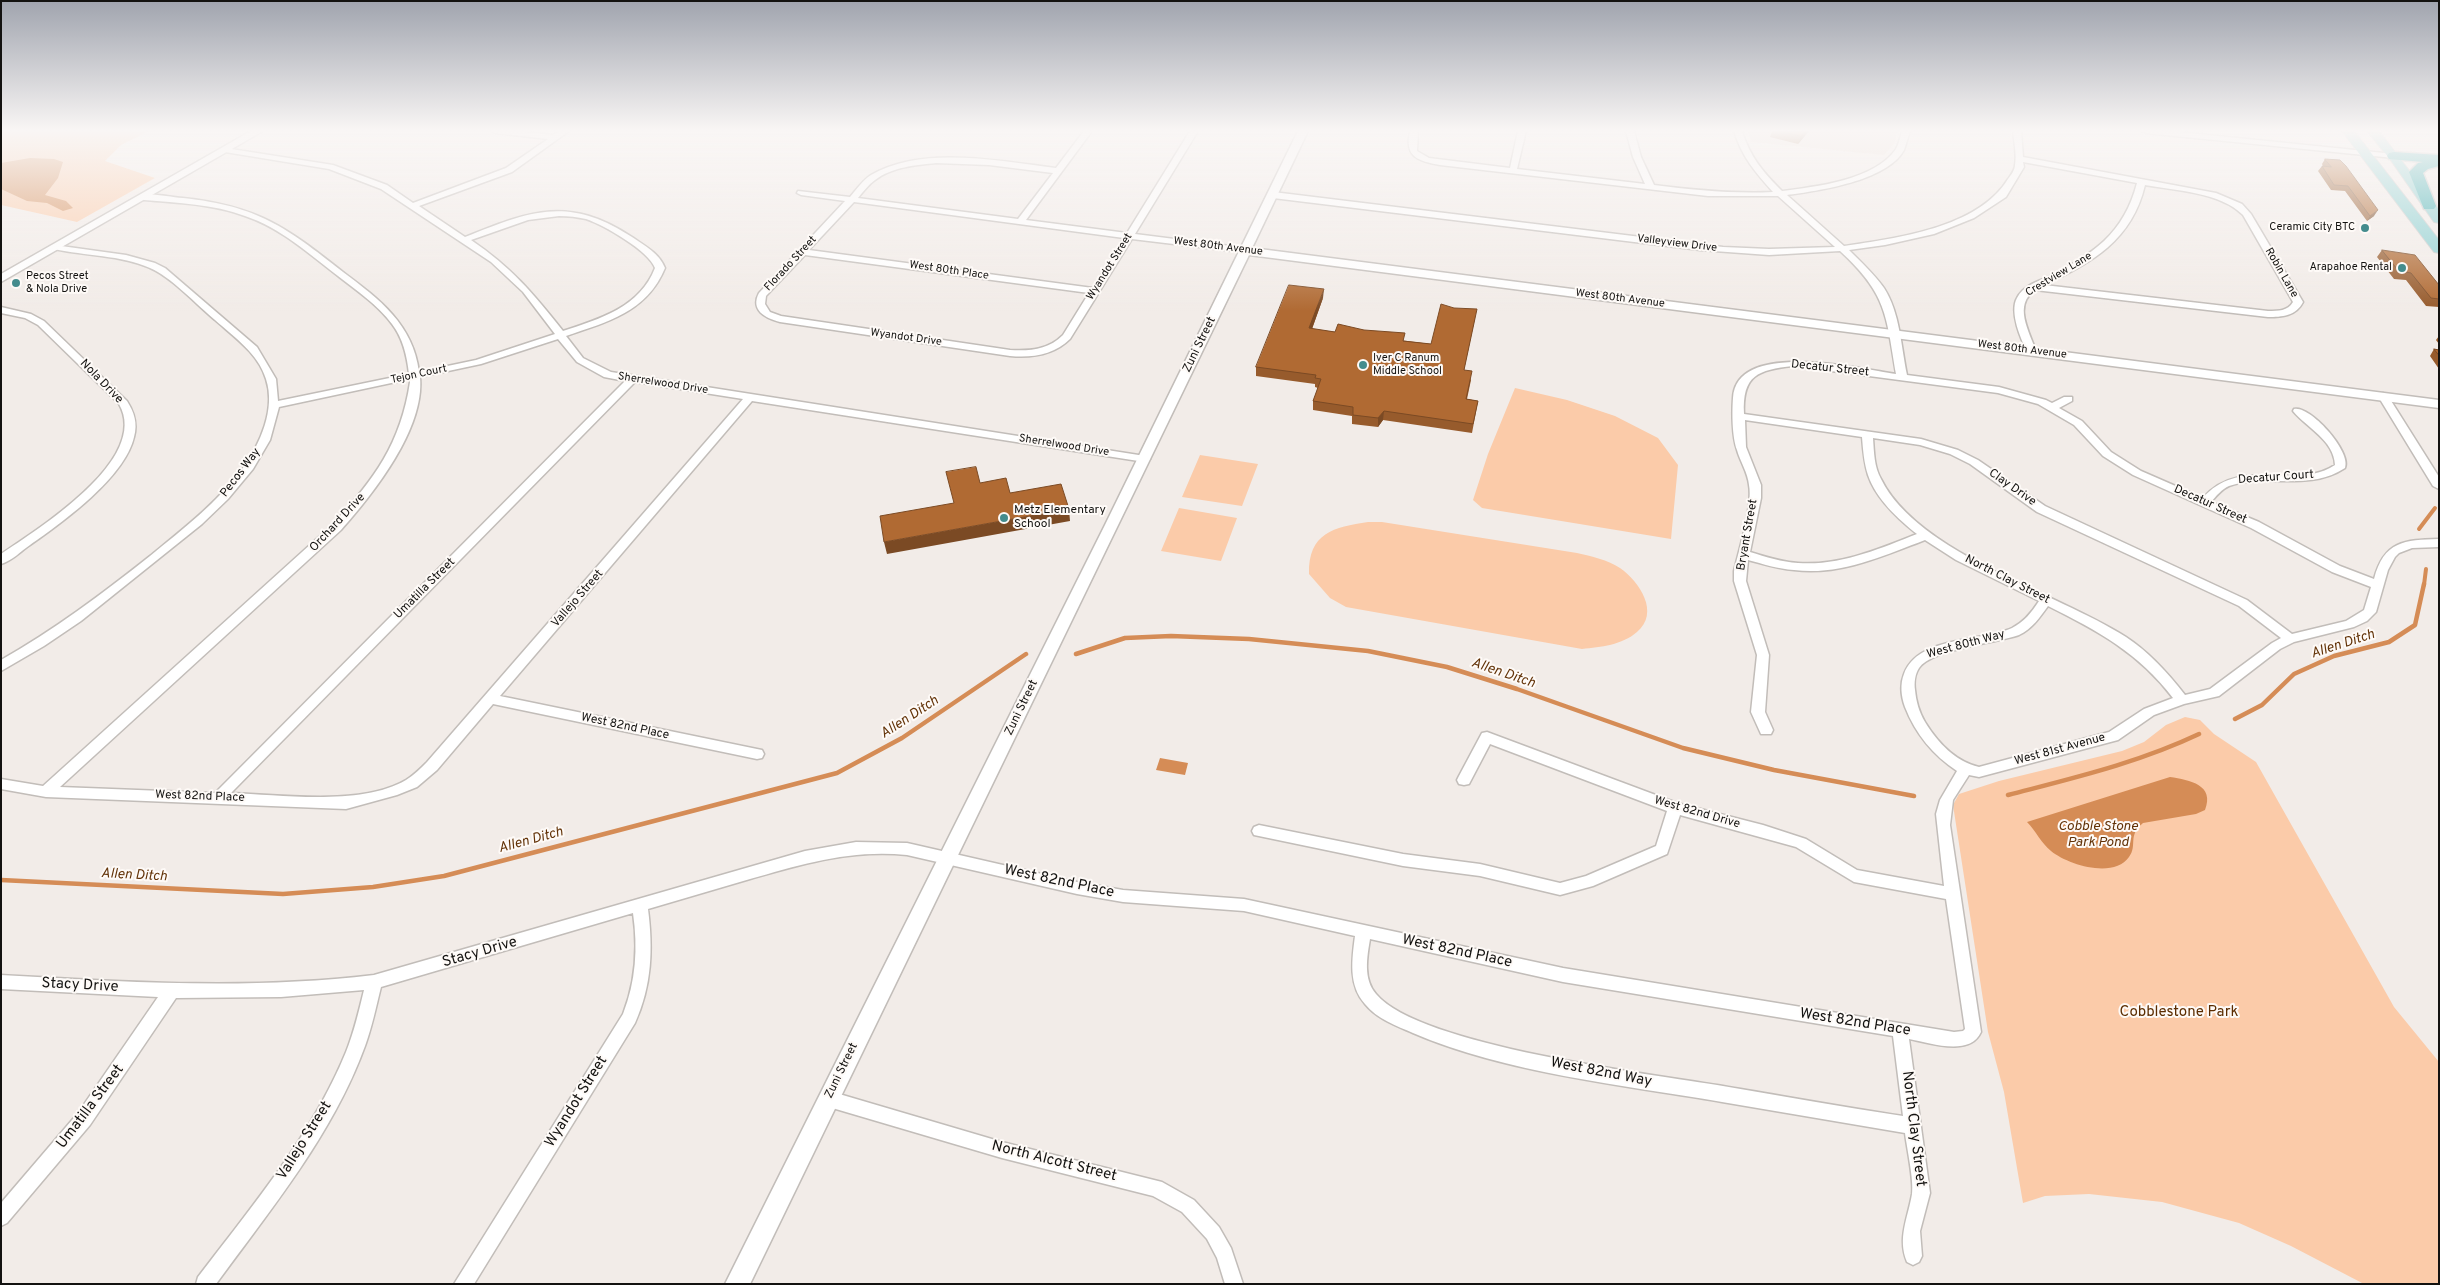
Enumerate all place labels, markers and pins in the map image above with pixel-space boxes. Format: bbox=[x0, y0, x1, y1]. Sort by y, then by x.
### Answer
place label: Ceramic City BTC bbox=[2269, 221, 2355, 235]
marker: Ceramic City BTC bbox=[2359, 222, 2371, 234]
place label: Arapahoe Rental bbox=[2309, 261, 2392, 275]
marker: Arapahoe Rental bbox=[2396, 262, 2408, 274]
place label: Pecos Street & Nola Drive bbox=[26, 270, 89, 296]
marker: Pecos Street & Nola Drive bbox=[10, 277, 22, 289]
place label: Iver C Ranum Middle School bbox=[1373, 352, 1442, 378]
marker: Iver C Ranum Middle School bbox=[1357, 359, 1369, 371]
place label: Metz Elementary School bbox=[1014, 504, 1106, 532]
marker: Metz Elementary School bbox=[998, 512, 1010, 524]

